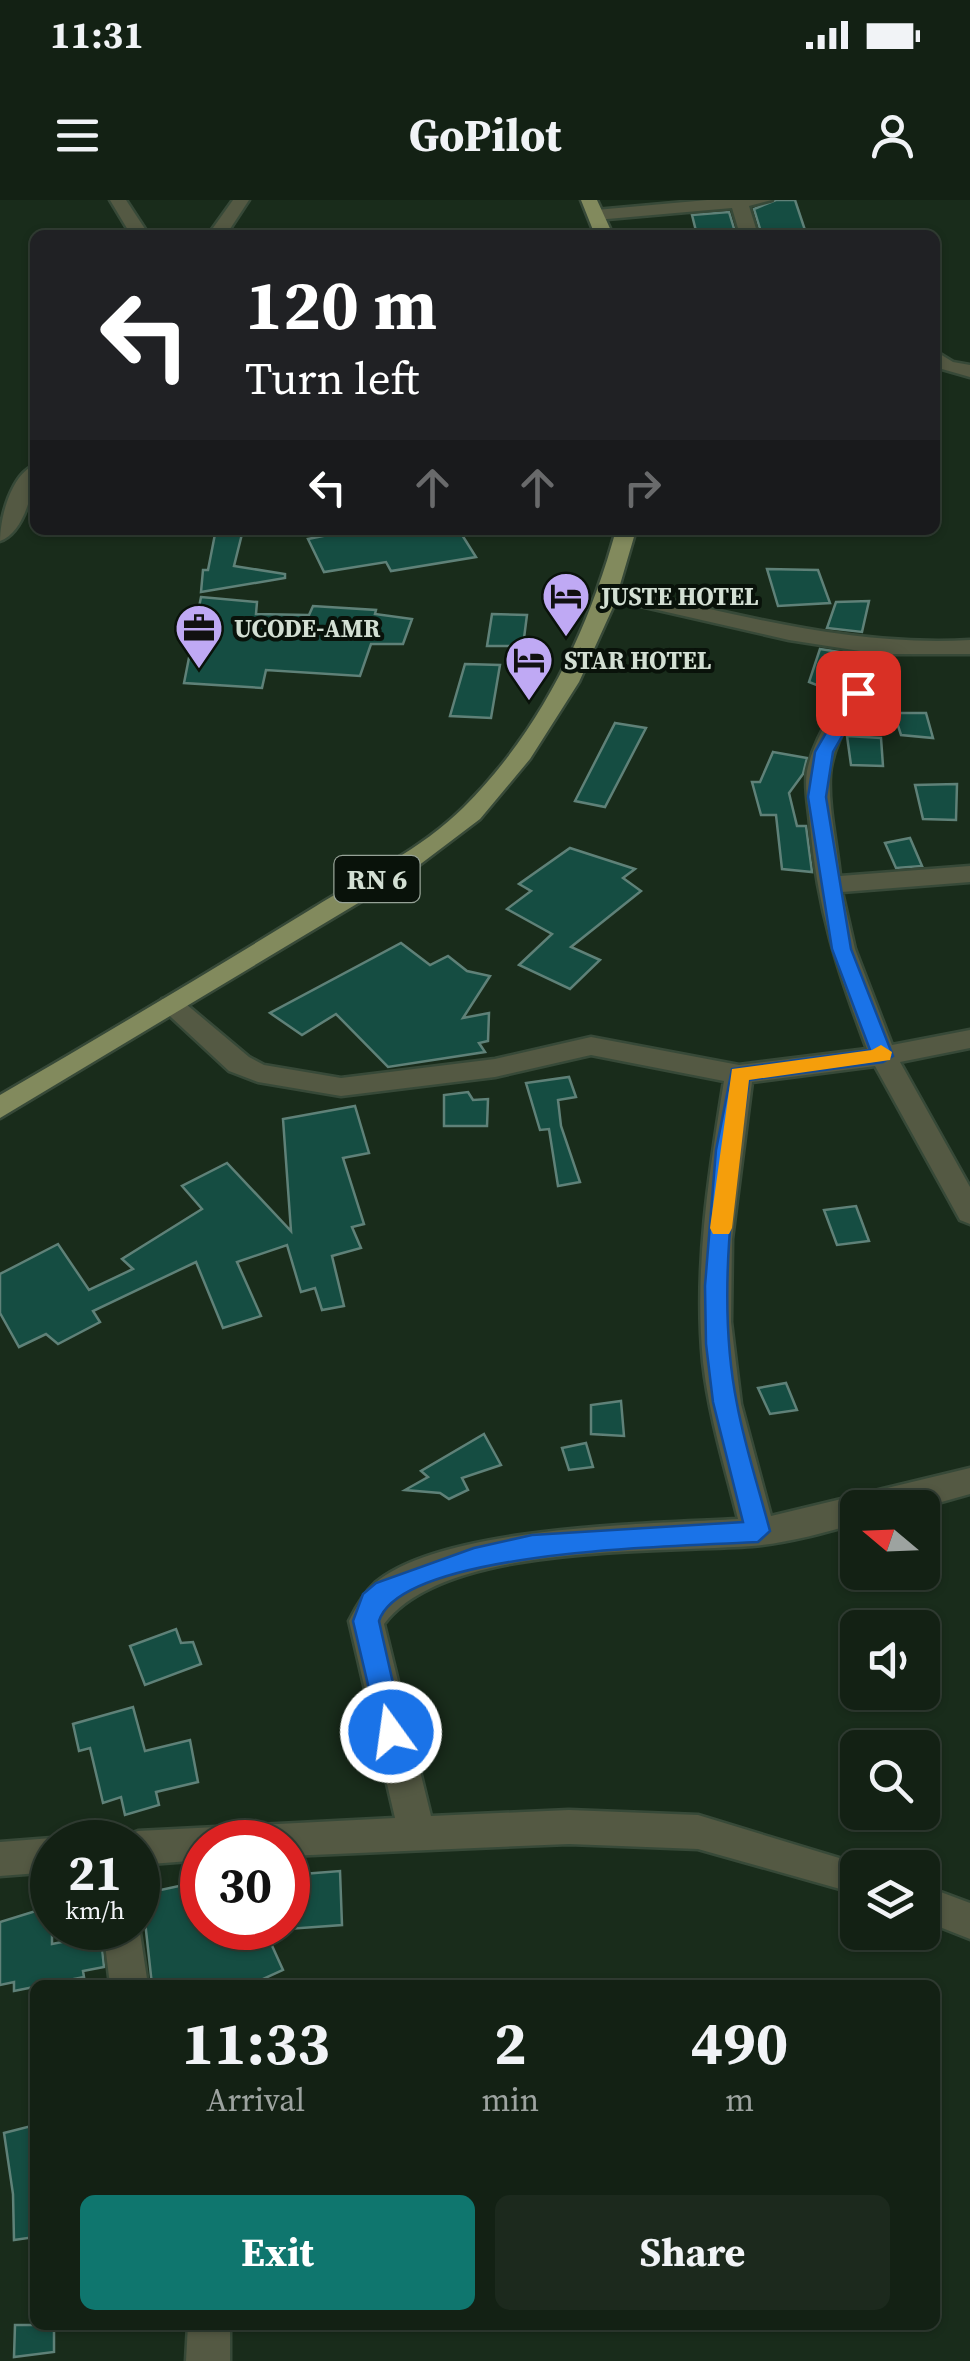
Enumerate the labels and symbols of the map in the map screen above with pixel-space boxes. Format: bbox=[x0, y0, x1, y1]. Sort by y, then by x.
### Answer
hotel icon: JUSTE HOTEL bbox=[540, 570, 592, 638]
place label: JUSTE HOTEL bbox=[599, 579, 759, 613]
office icon: UCODE-AMR bbox=[173, 602, 225, 670]
place label: UCODE-AMR bbox=[234, 611, 380, 645]
hotel icon: STAR HOTEL bbox=[503, 634, 555, 702]
place label: STAR HOTEL bbox=[564, 643, 711, 677]
pin bbox=[816, 651, 901, 736]
road number: RN 6 bbox=[334, 856, 420, 902]
north arrow bbox=[840, 1490, 940, 1590]
position arrow bbox=[339, 1680, 443, 1784]
speed limit sign: 30 bbox=[180, 1820, 310, 1950]

